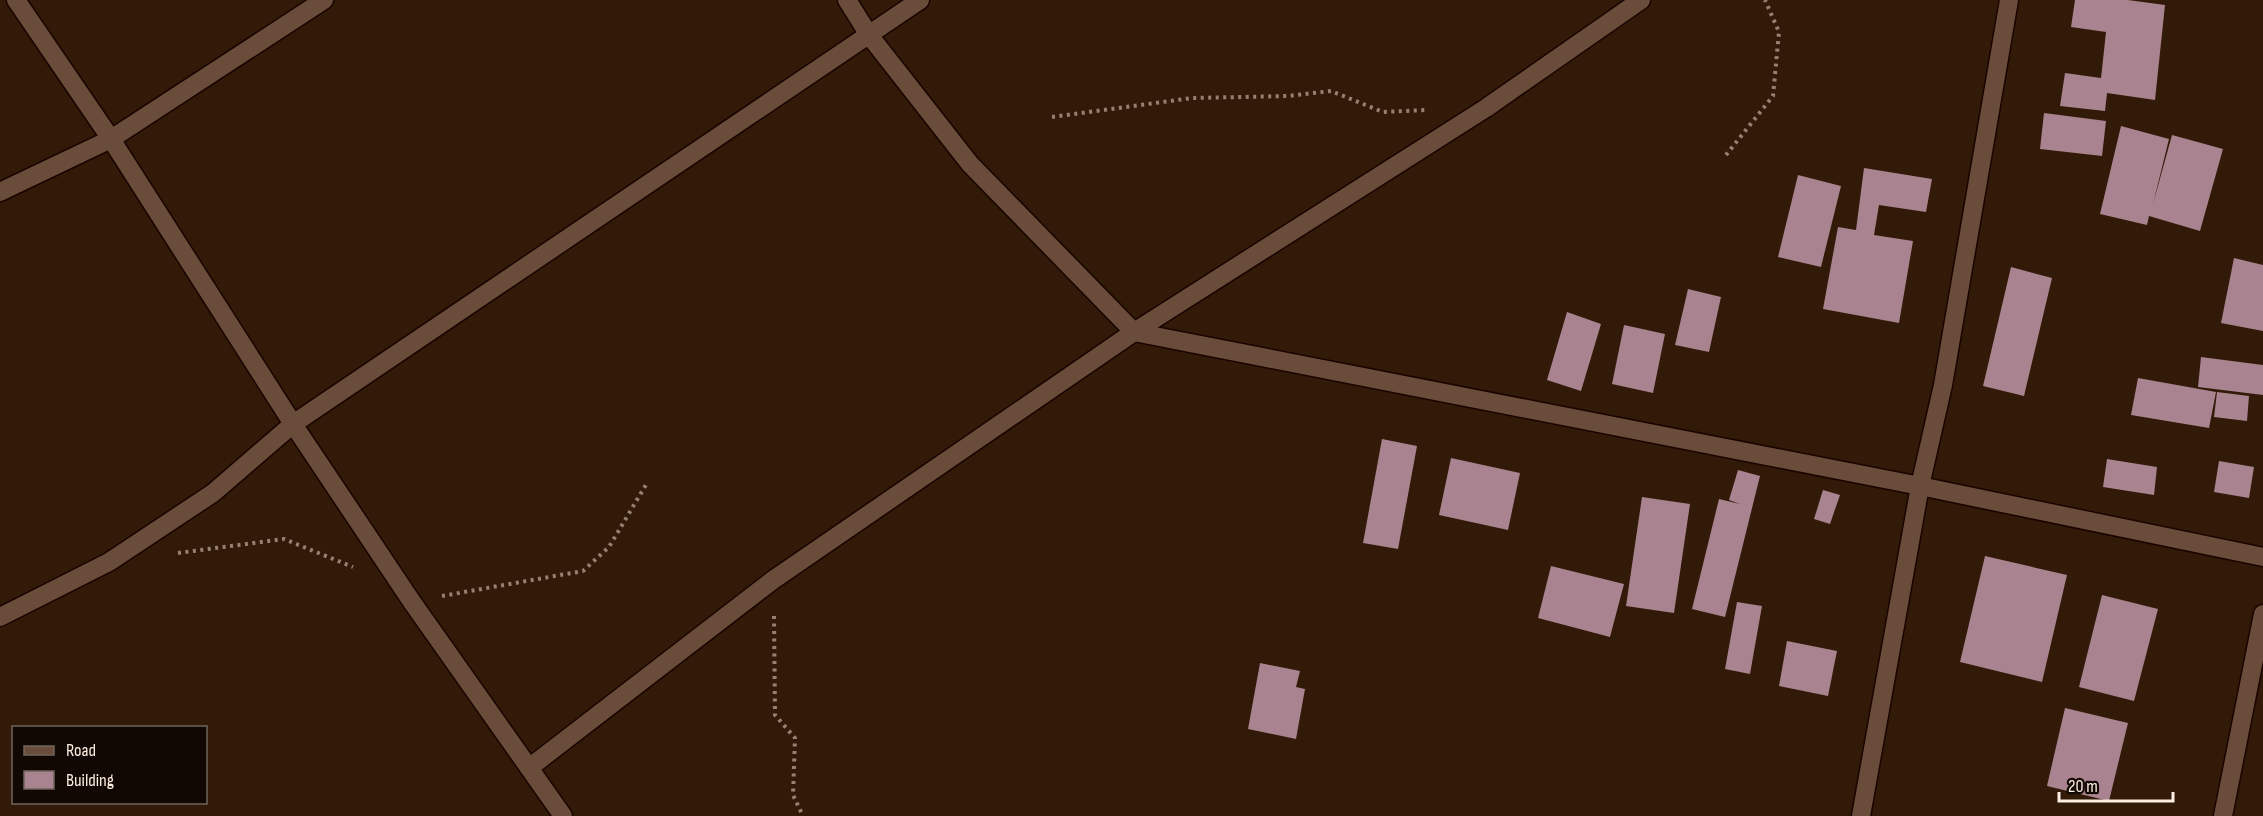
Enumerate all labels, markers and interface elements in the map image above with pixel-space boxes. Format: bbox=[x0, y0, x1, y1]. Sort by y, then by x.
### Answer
legend bbox=[12, 726, 207, 804]
text: Road bbox=[66, 740, 96, 761]
scale bar bbox=[2059, 765, 2173, 803]
text: Building bbox=[66, 770, 114, 791]
text: 20 m bbox=[2068, 776, 2098, 797]

